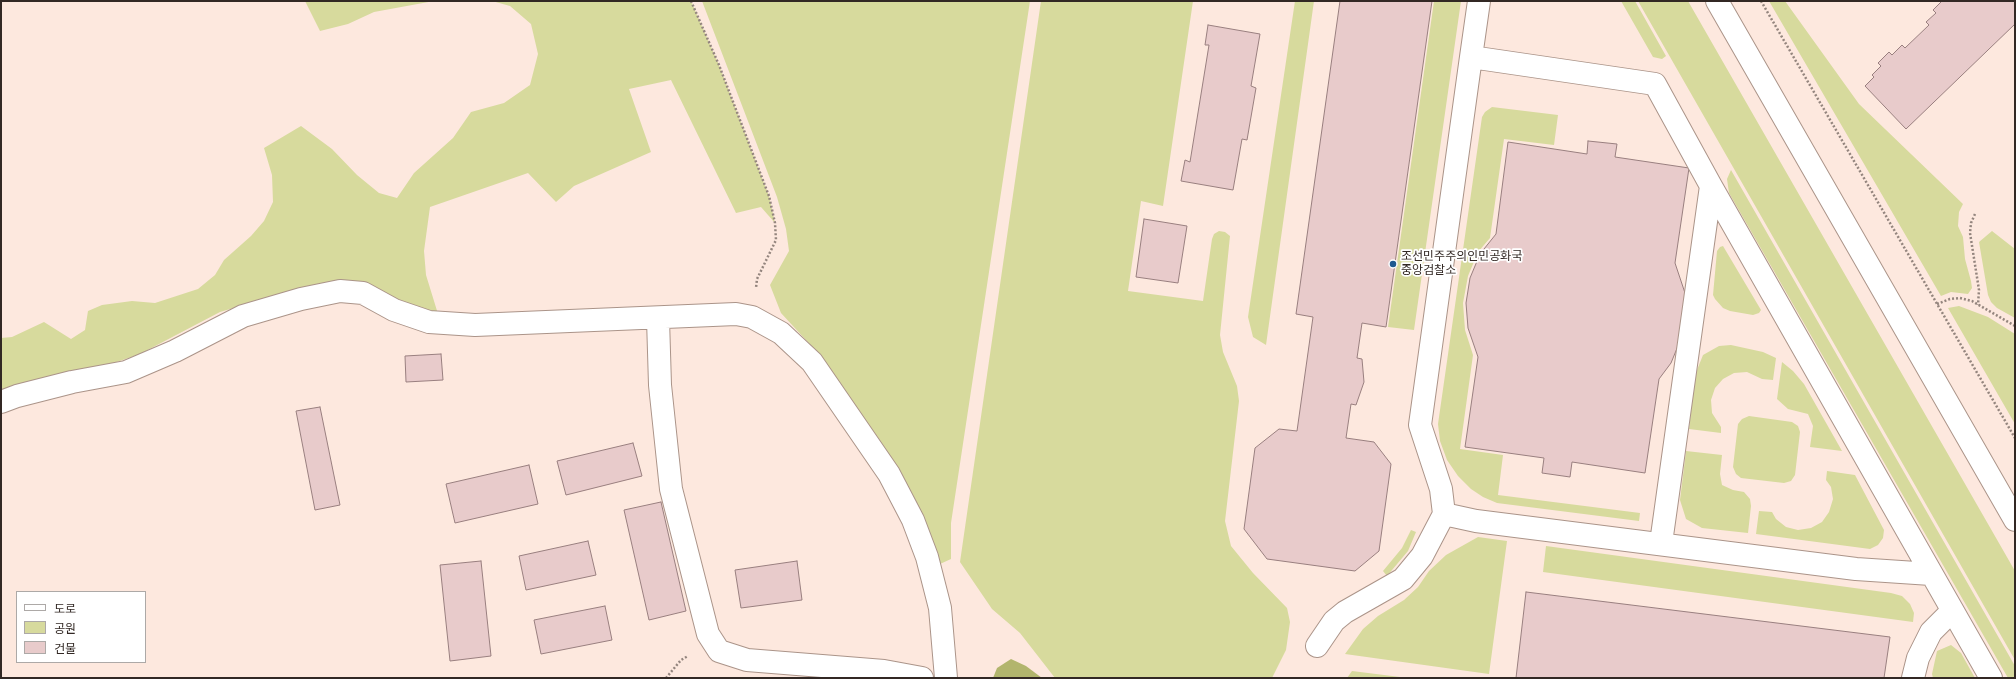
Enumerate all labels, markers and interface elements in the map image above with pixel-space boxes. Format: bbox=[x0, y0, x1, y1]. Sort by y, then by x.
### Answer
place label: 조선민주주의인민공화국 중앙검찰소 bbox=[1401, 250, 1522, 278]
marker: 조선민주주의인민공화국 중앙검찰소 bbox=[1388, 259, 1398, 269]
legend bbox=[16, 591, 146, 663]
text: 도로 bbox=[54, 601, 76, 616]
text: 공원 bbox=[54, 621, 76, 636]
text: 건물 bbox=[54, 641, 76, 656]

